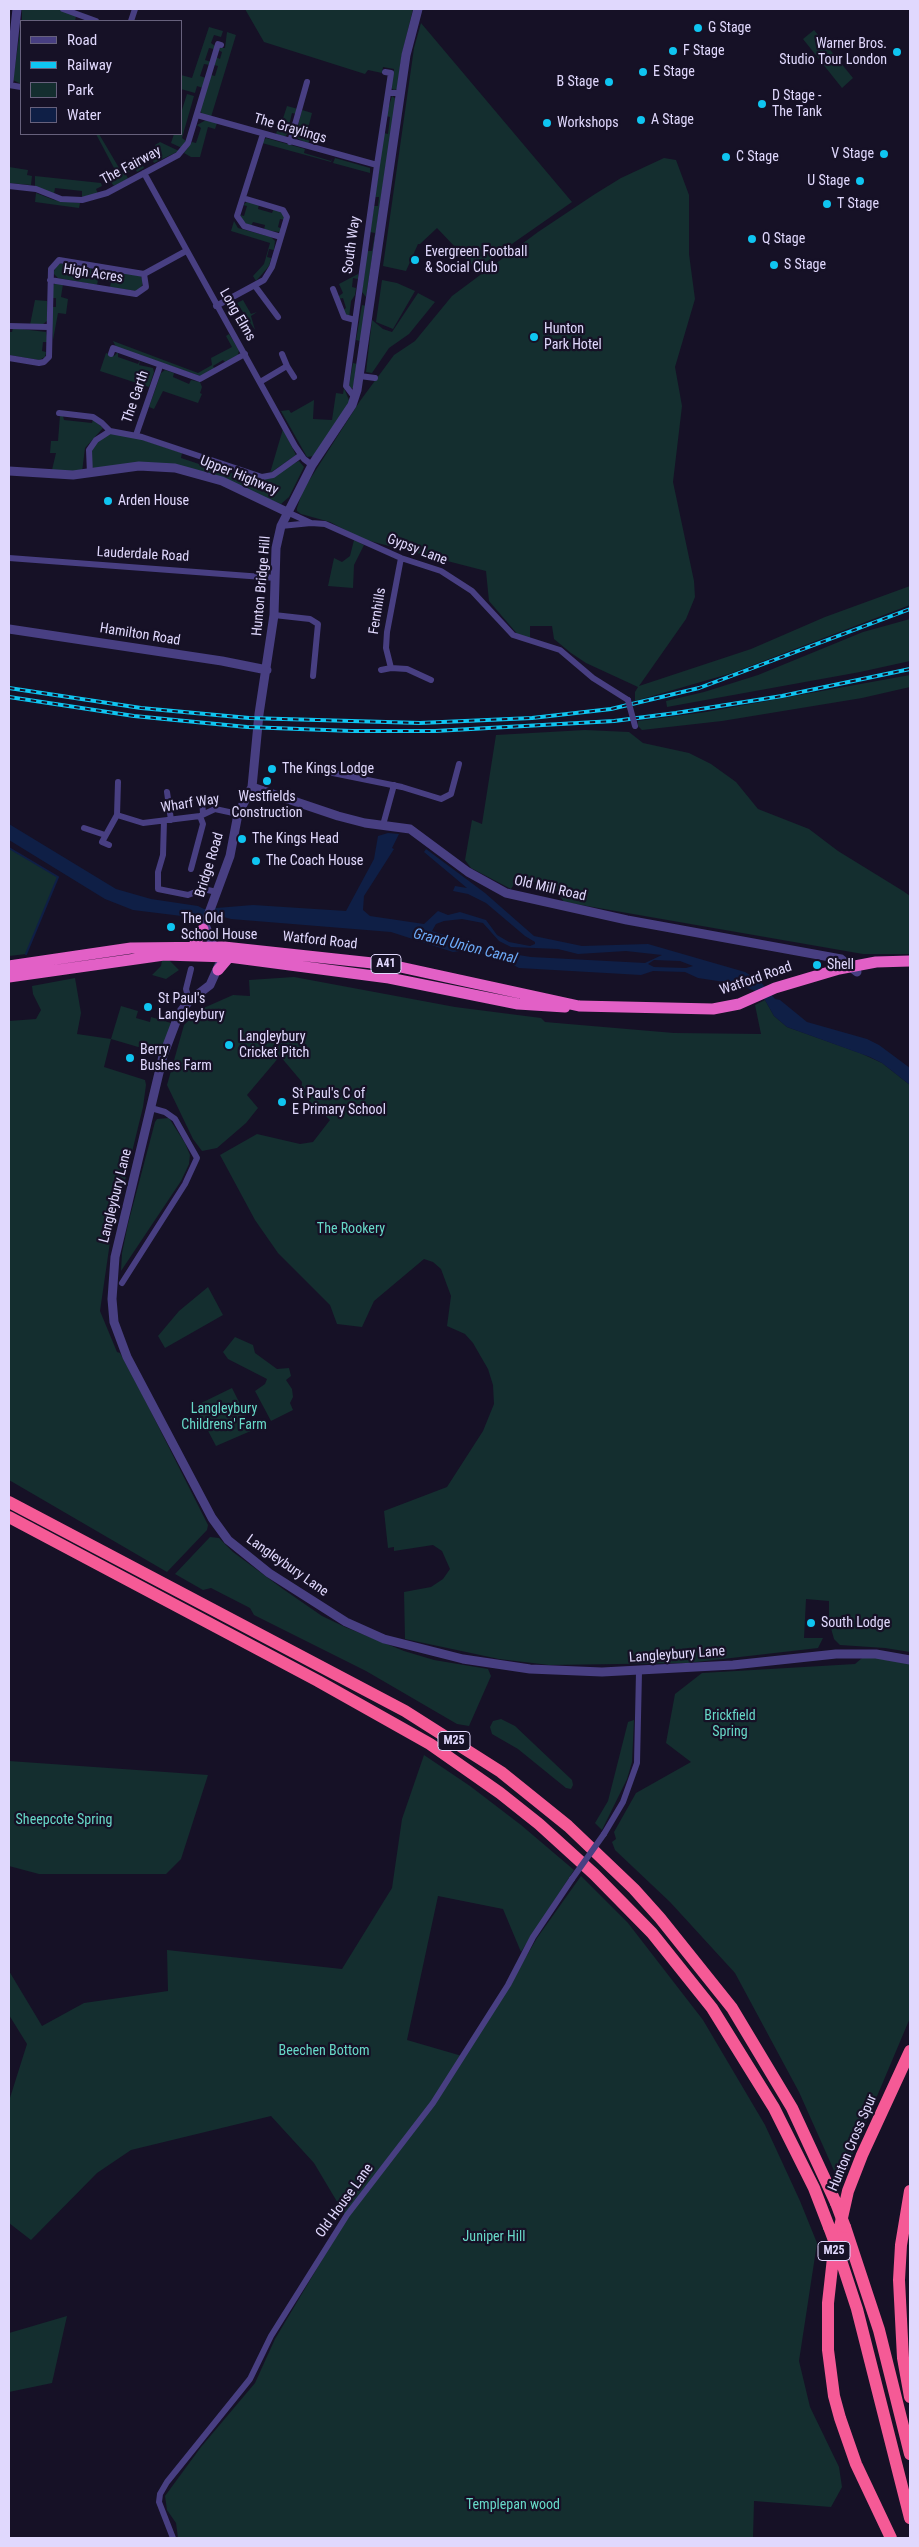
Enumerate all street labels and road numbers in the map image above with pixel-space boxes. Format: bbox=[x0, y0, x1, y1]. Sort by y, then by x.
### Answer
street label: The Graylings bbox=[252, 111, 328, 147]
street label: The Fairway bbox=[98, 143, 164, 189]
street label: South Way bbox=[340, 215, 364, 275]
street label: High Acres bbox=[62, 261, 124, 287]
street label: Long Elms bbox=[215, 286, 259, 344]
street label: The Garth bbox=[119, 369, 153, 425]
street label: Upper Highway bbox=[197, 453, 281, 499]
street label: Gypsy Lane bbox=[385, 531, 449, 569]
street label: Hunton Bridge Hill bbox=[249, 535, 275, 637]
street label: Lauderdale Road bbox=[96, 544, 190, 566]
street label: Fernhills bbox=[366, 586, 390, 636]
street label: Hamilton Road bbox=[98, 620, 182, 650]
street label: Wharf Way bbox=[160, 791, 220, 817]
street label: Bridge Road bbox=[192, 831, 228, 899]
street label: Old Mill Road bbox=[512, 873, 588, 905]
street label: Watford Road bbox=[282, 929, 358, 953]
road number: A41 bbox=[371, 954, 401, 974]
street label: Watford Road bbox=[718, 959, 794, 999]
street label: Langleybury Lane bbox=[96, 1147, 136, 1245]
street label: Langleybury Lane bbox=[243, 1531, 331, 1601]
street label: Langleybury Lane bbox=[628, 1643, 726, 1667]
road number: M25 bbox=[438, 1732, 470, 1750]
street label: Hunton Cross Spur bbox=[825, 2092, 881, 2194]
street label: Old House Lane bbox=[313, 2161, 377, 2241]
road number: M25 bbox=[818, 2242, 850, 2260]

